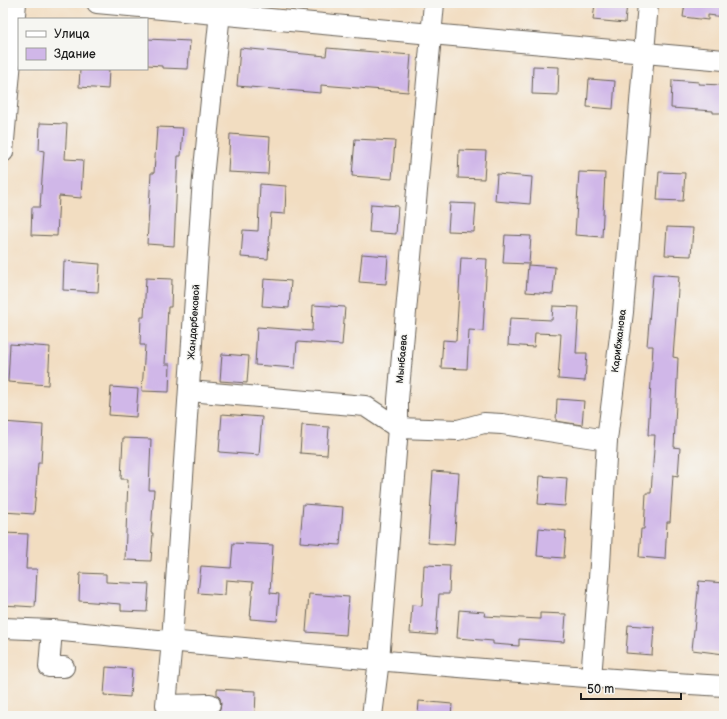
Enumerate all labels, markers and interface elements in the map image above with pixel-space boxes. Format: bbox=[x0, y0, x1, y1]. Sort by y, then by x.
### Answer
legend bbox=[18, 18, 148, 70]
text: Улица bbox=[54, 27, 90, 42]
text: Здание bbox=[54, 47, 96, 62]
street label: Жандарбековой bbox=[185, 284, 203, 360]
street label: Карибжанова bbox=[609, 309, 629, 373]
street label: Мынбаева bbox=[394, 334, 410, 384]
scale bar bbox=[581, 675, 681, 701]
text: 50 m bbox=[587, 682, 614, 697]

